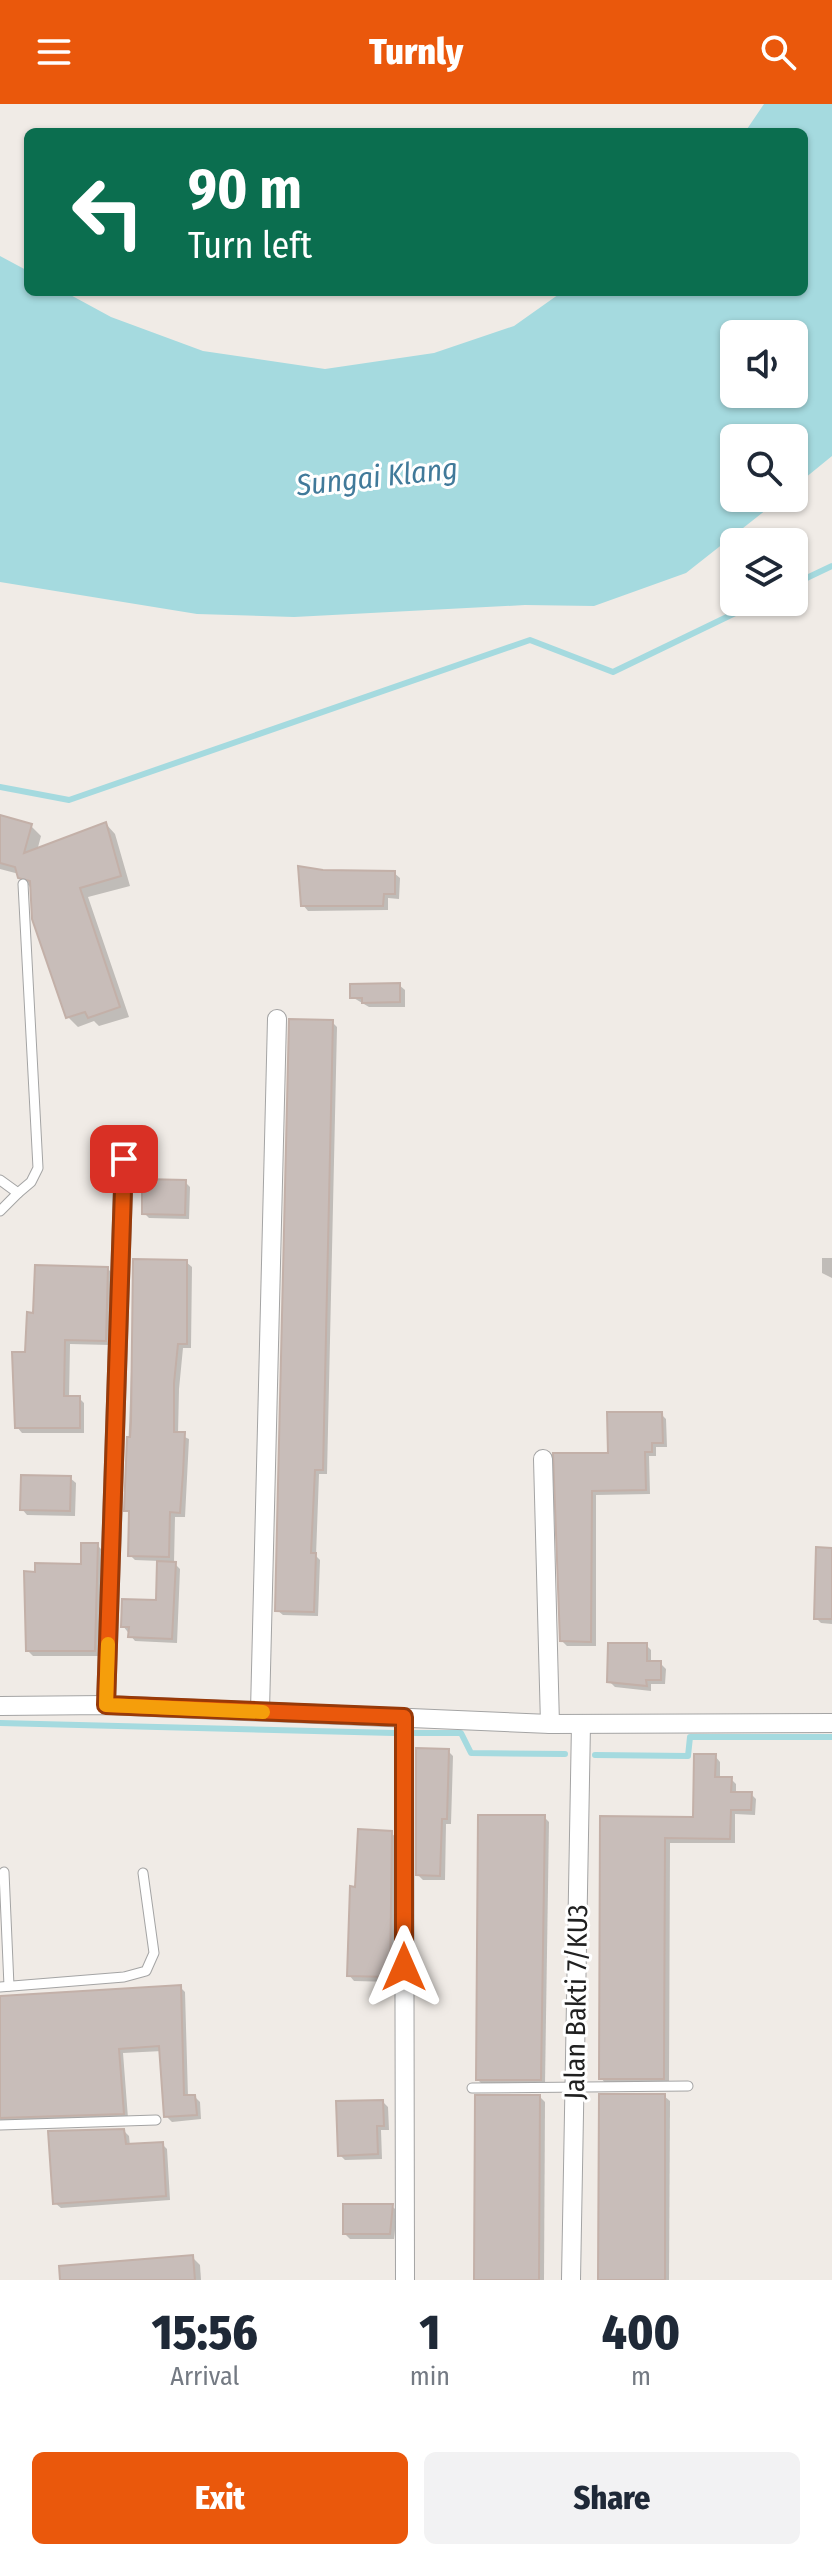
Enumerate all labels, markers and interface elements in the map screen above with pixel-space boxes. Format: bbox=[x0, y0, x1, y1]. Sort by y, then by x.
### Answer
icon: menu bbox=[32, 30, 76, 74]
text: Turnly bbox=[369, 30, 463, 74]
icon: search bbox=[756, 30, 800, 74]
text: 90 m bbox=[188, 156, 302, 223]
icon: left bbox=[56, 160, 160, 264]
text: Turn left bbox=[188, 224, 312, 268]
map controls bbox=[720, 320, 808, 616]
button: sound bbox=[720, 320, 808, 408]
button: search bbox=[720, 424, 808, 512]
water label: Sungai Klang bbox=[293, 451, 460, 503]
button: layers bbox=[720, 528, 808, 616]
pin bbox=[90, 1125, 158, 1193]
icon: arrive bbox=[102, 1137, 146, 1181]
street label: Jalan Bakti 7/KU3 bbox=[558, 1904, 594, 2100]
position arrow bbox=[362, 1925, 446, 2009]
text: 15:56 bbox=[152, 2304, 258, 2362]
text: 1 bbox=[419, 2304, 440, 2362]
text: 400 bbox=[602, 2304, 680, 2362]
text: Arrival bbox=[170, 2361, 239, 2392]
text: min bbox=[410, 2361, 450, 2392]
text: m bbox=[631, 2361, 651, 2392]
button: Exit bbox=[32, 2452, 408, 2544]
button: Share bbox=[424, 2452, 800, 2544]

